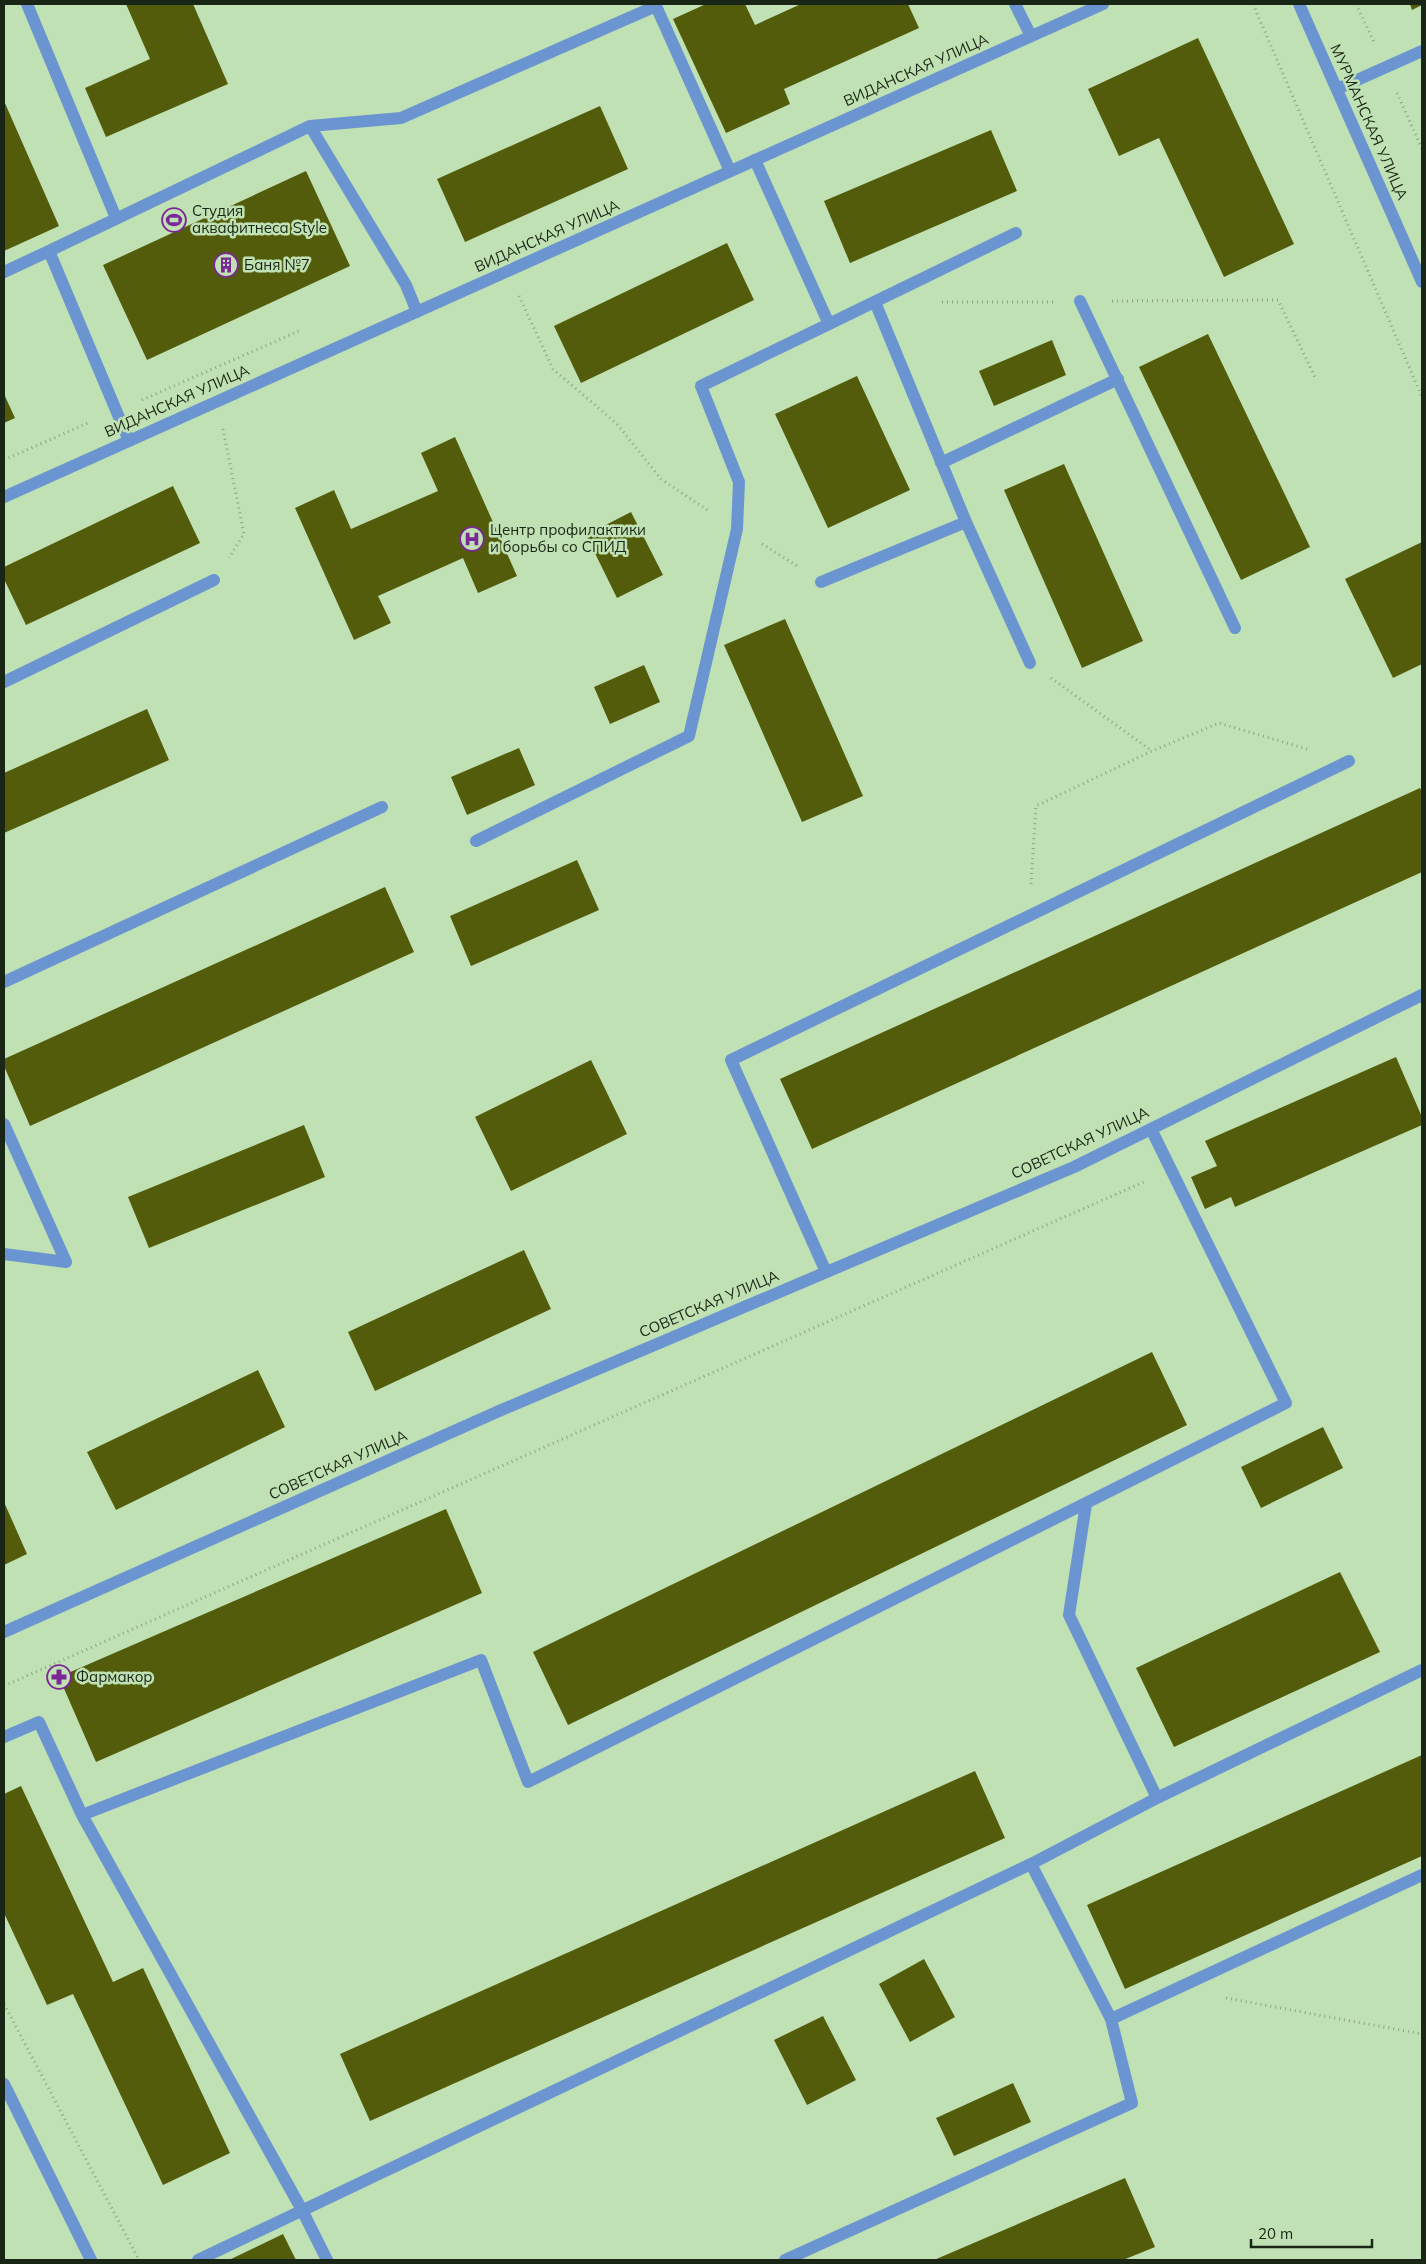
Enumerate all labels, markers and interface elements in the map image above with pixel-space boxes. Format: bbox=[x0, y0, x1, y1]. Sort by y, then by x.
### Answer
street label: ВИДАНСКАЯ УЛИЦА bbox=[840, 29, 991, 110]
street label: МУРМАНСКАЯ УЛИЦА bbox=[1326, 41, 1412, 203]
street label: ВИДАНСКАЯ УЛИЦА bbox=[471, 195, 622, 276]
place label: Студия аквафитнеса Style bbox=[192, 201, 327, 237]
sports icon: Студия аквафитнеса Style bbox=[161, 207, 187, 233]
building icon: Баня №7 bbox=[213, 252, 239, 278]
place label: Баня №7 bbox=[244, 255, 310, 274]
street label: ВИДАНСКАЯ УЛИЦА bbox=[101, 360, 252, 441]
place label: Центр профилактики и борьбы со СПИД bbox=[490, 520, 646, 556]
hospital icon: Центр профилактики и борьбы со СПИД bbox=[459, 526, 485, 552]
street label: СОВЕТСКАЯ УЛИЦА bbox=[1008, 1102, 1152, 1183]
street label: СОВЕТСКАЯ УЛИЦА bbox=[636, 1266, 781, 1342]
street label: СОВЕТСКАЯ УЛИЦА bbox=[266, 1425, 410, 1504]
pharmacy icon: Фармакор bbox=[46, 1664, 72, 1690]
place label: Фармакор bbox=[76, 1667, 153, 1686]
scale bar bbox=[1251, 2216, 1372, 2248]
text: 20 m bbox=[1258, 2224, 1293, 2243]

